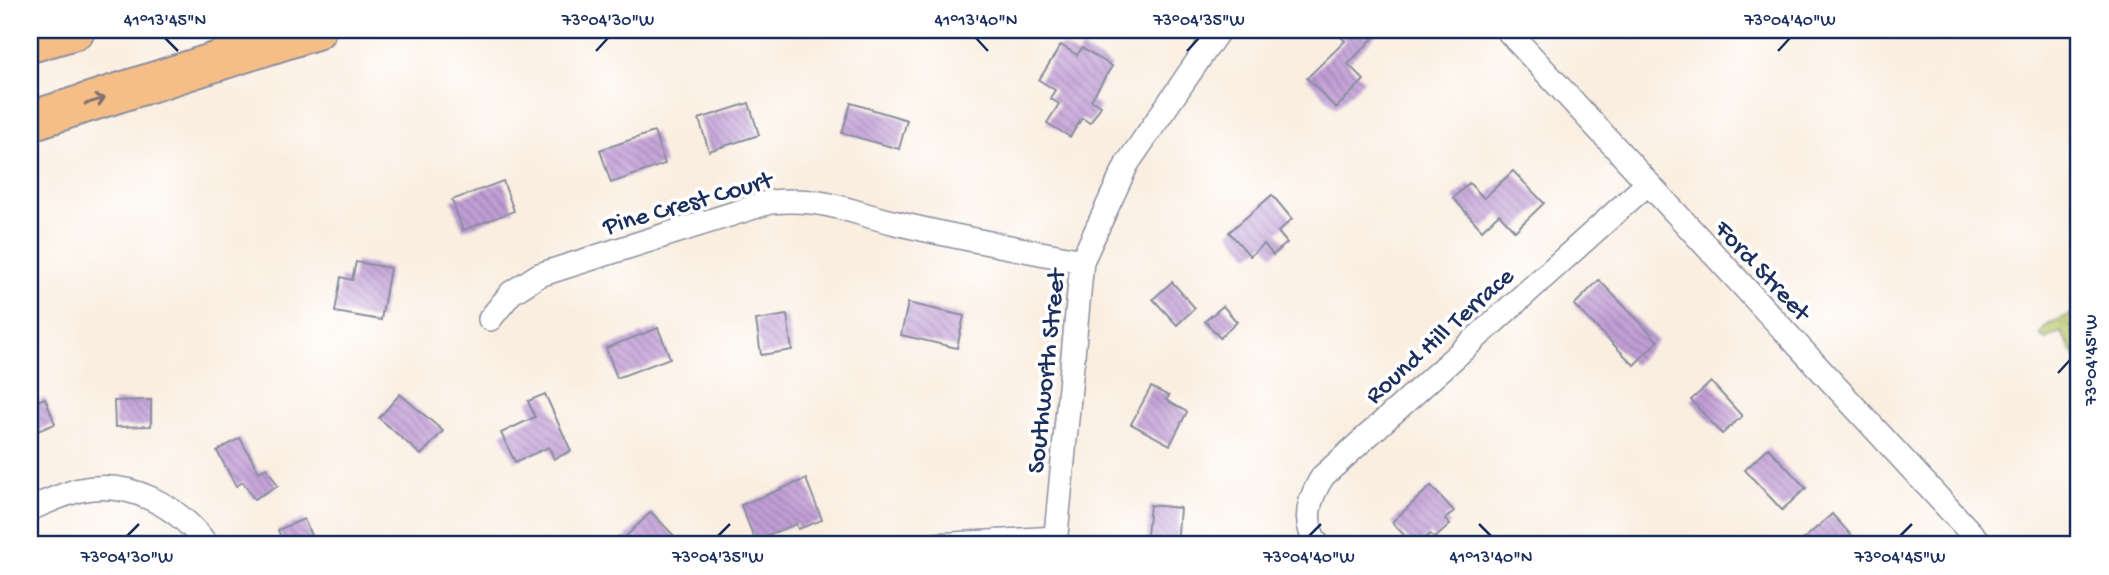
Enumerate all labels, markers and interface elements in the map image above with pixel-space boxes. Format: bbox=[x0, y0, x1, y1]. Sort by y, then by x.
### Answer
text: 41°13'45"N bbox=[124, 11, 206, 32]
text: 73°04'30"W bbox=[561, 11, 654, 32]
text: 41°13'40"N bbox=[934, 11, 1018, 32]
text: 73°04'35"W bbox=[1152, 11, 1245, 32]
text: 73°04'40"W bbox=[1743, 11, 1836, 32]
one-way arrow bbox=[84, 93, 106, 106]
street label: Pine Crest Court bbox=[599, 166, 779, 245]
street label: Ford Street bbox=[1705, 214, 1817, 331]
street label: Round Hill Terrace bbox=[1360, 262, 1522, 412]
street label: Southworth Street bbox=[1022, 265, 1075, 475]
text: 73°04'45"W bbox=[2082, 315, 2103, 406]
text: 73°04'30"W bbox=[80, 548, 173, 569]
text: 73°04'35"W bbox=[671, 548, 764, 569]
text: 73°04'40"W bbox=[1262, 548, 1355, 569]
text: 41°13'40"N bbox=[1449, 548, 1533, 569]
text: 73°04'45"W bbox=[1854, 548, 1945, 569]

